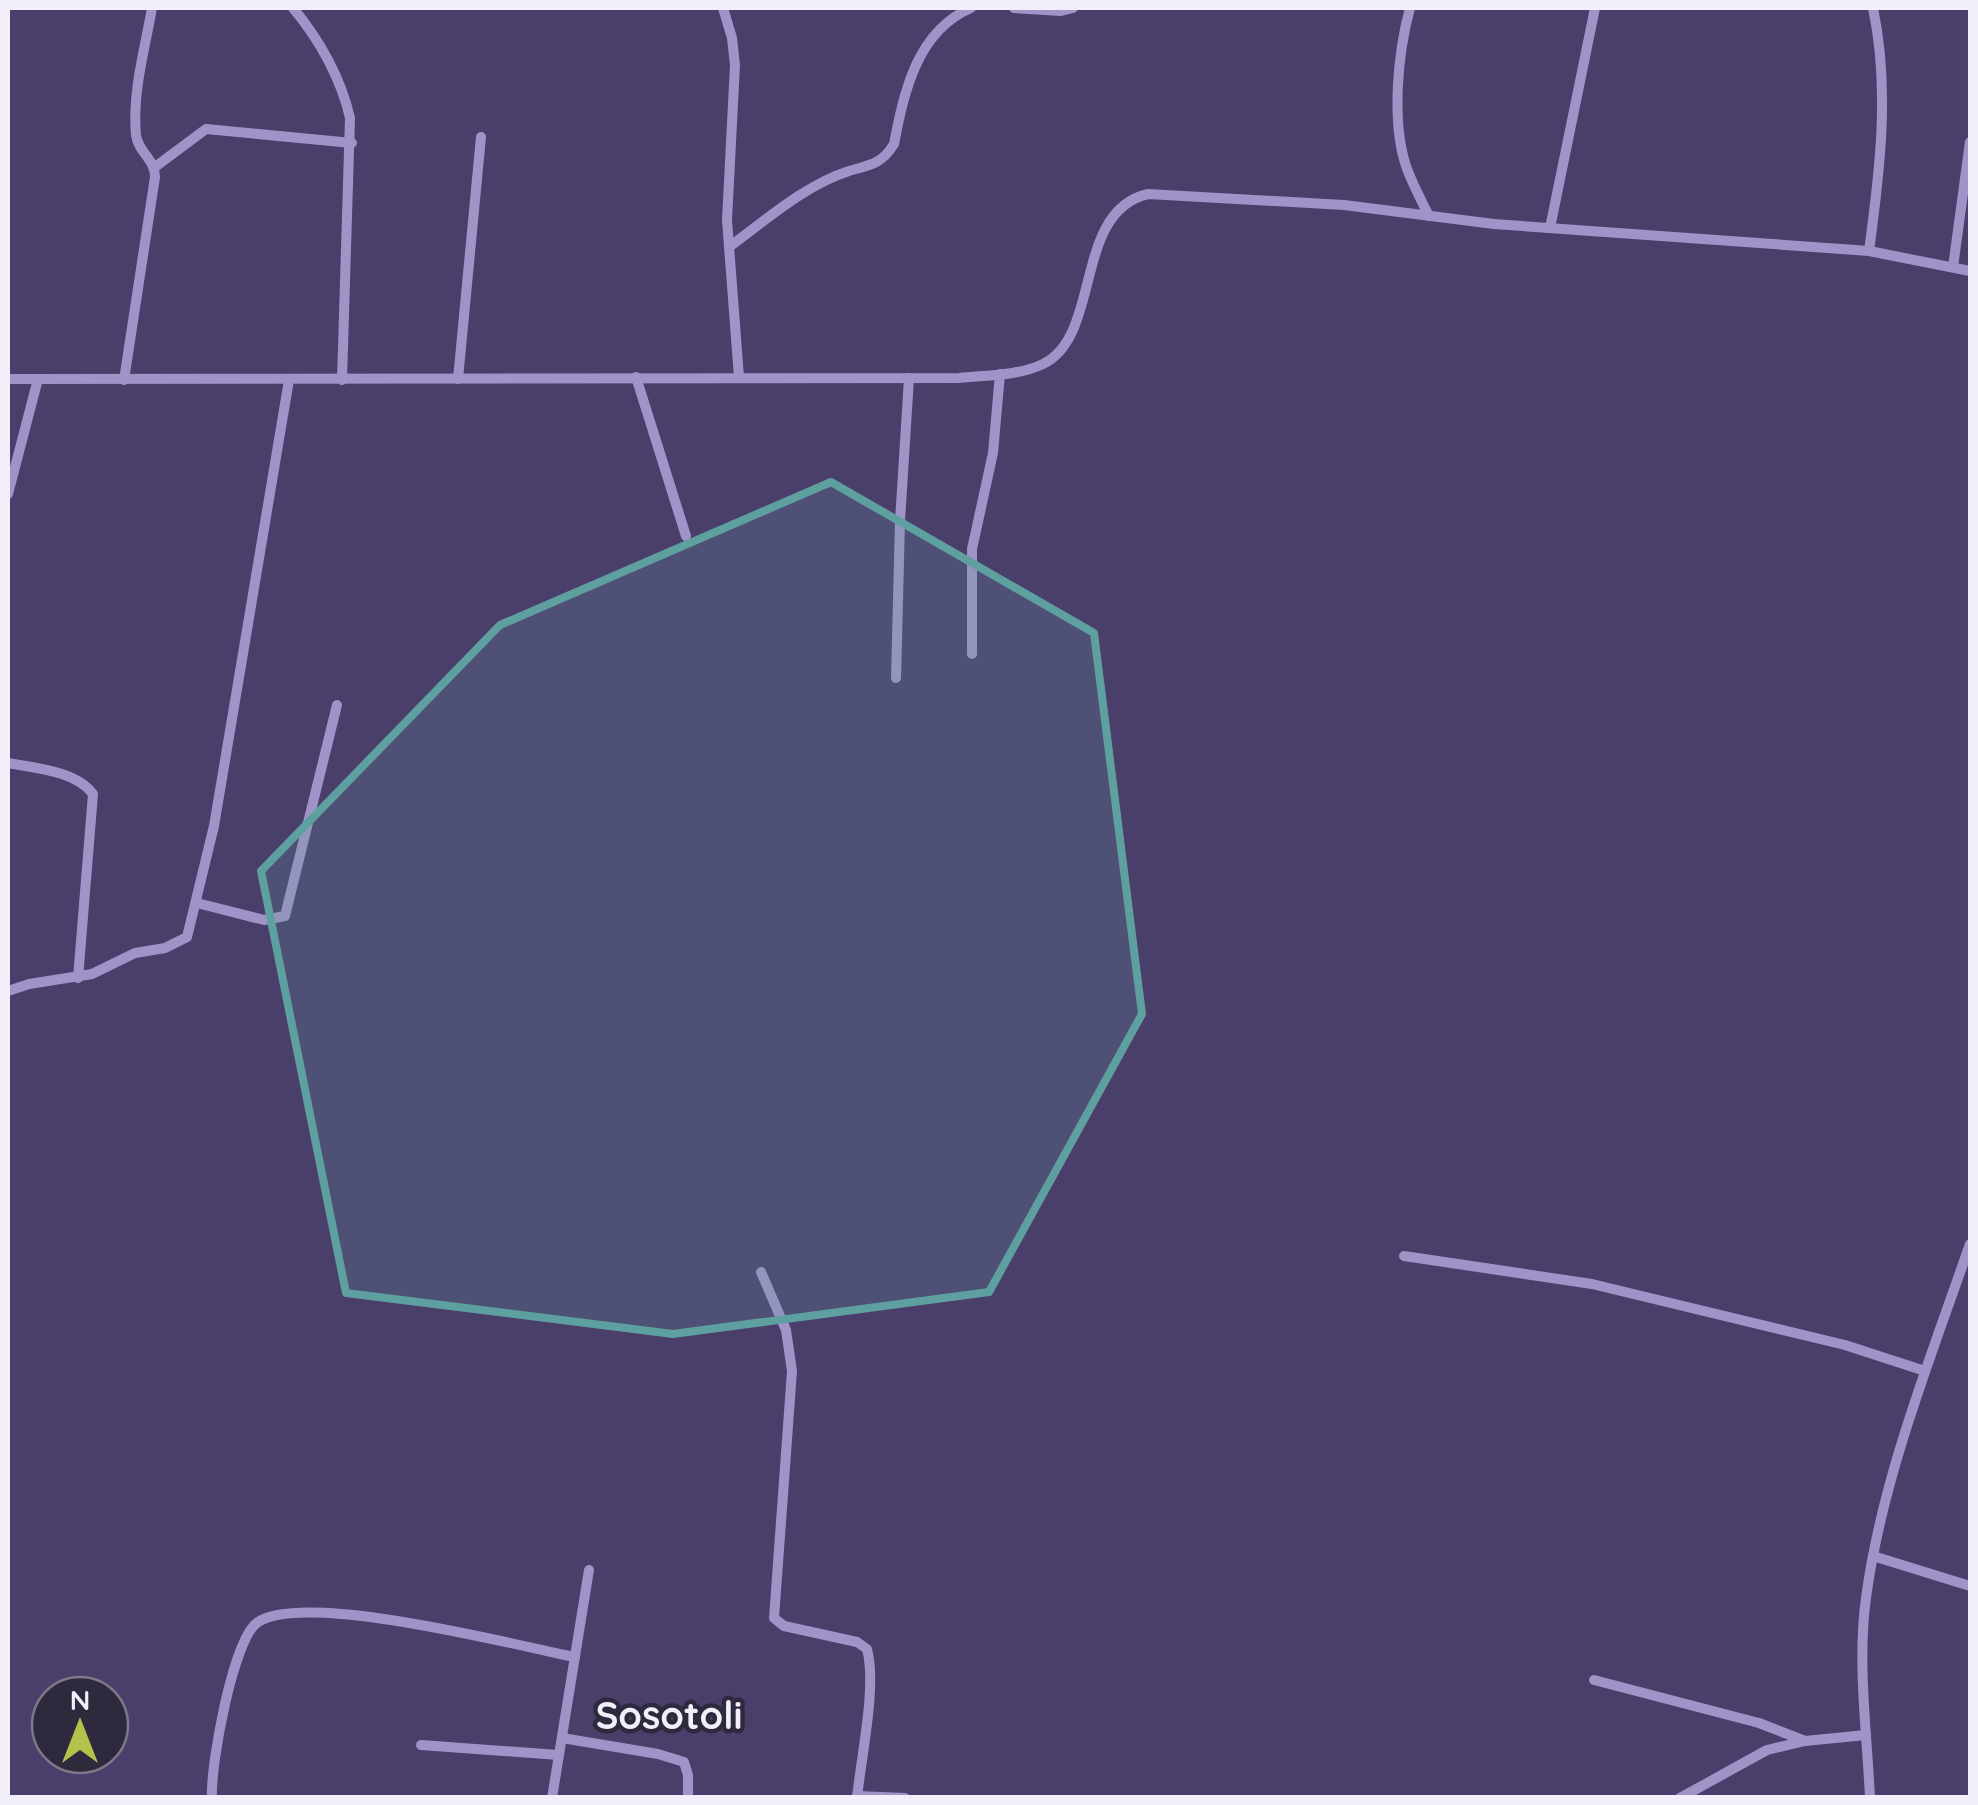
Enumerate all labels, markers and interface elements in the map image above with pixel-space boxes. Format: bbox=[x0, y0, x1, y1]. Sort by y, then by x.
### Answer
north arrow bbox=[30, 1675, 130, 1775]
text: N bbox=[70, 1682, 90, 1717]
district label: Sosotoli bbox=[596, 1691, 742, 1739]

